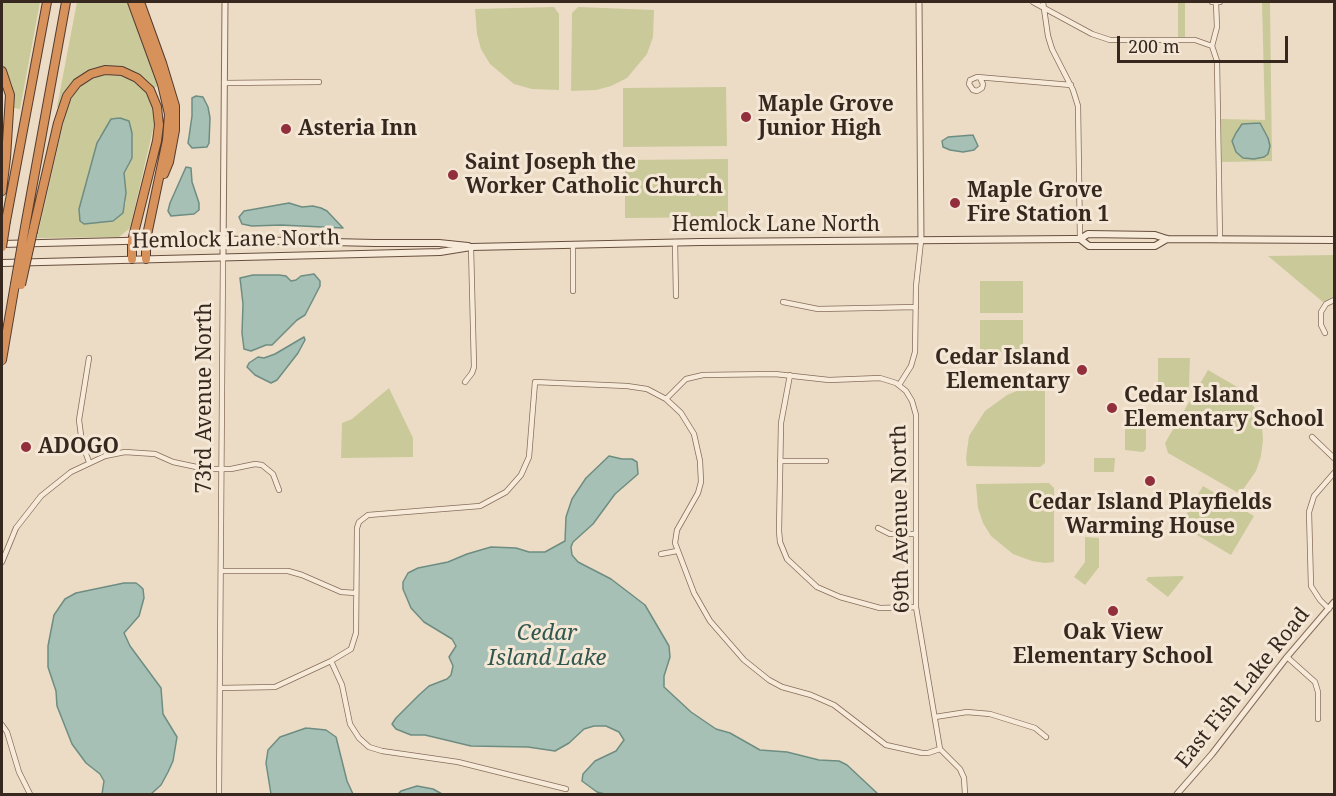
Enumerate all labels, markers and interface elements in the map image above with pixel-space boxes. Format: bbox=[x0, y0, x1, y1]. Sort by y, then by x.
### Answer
scale bar bbox=[1120, 24, 1291, 62]
text: 200 m bbox=[1128, 34, 1180, 58]
place label: Maple Grove Junior High bbox=[758, 92, 894, 142]
marker: Maple Grove Junior High bbox=[739, 110, 753, 124]
place label: Asteria Inn bbox=[298, 116, 417, 142]
marker: Asteria Inn bbox=[279, 122, 293, 136]
place label: Saint Joseph the Worker Catholic Church bbox=[465, 150, 723, 200]
marker: Saint Joseph the Worker Catholic Church bbox=[446, 168, 460, 182]
place label: Maple Grove Fire Station 1 bbox=[967, 178, 1109, 228]
marker: Maple Grove Fire Station 1 bbox=[948, 196, 962, 210]
street label: Hemlock Lane North bbox=[672, 212, 880, 238]
street label: Hemlock Lane North bbox=[132, 226, 340, 254]
street label: 73rd Avenue North bbox=[192, 303, 218, 493]
place label: Cedar Island Elementary bbox=[935, 345, 1070, 395]
marker: Cedar Island Elementary bbox=[1075, 363, 1089, 377]
place label: Cedar Island Elementary School bbox=[1124, 383, 1324, 433]
marker: Cedar Island Elementary School bbox=[1105, 401, 1119, 415]
street label: 69th Avenue North bbox=[887, 424, 915, 614]
place label: ADOGO bbox=[38, 434, 119, 460]
marker: ADOGO bbox=[19, 440, 33, 454]
marker: Cedar Island Playfields Warming House bbox=[1143, 474, 1157, 488]
place label: Cedar Island Playfields Warming House bbox=[1028, 490, 1272, 540]
street label: East Fish Lake Road bbox=[1171, 603, 1315, 773]
marker: Oak View Elementary School bbox=[1106, 604, 1120, 618]
place label: Oak View Elementary School bbox=[1013, 620, 1213, 670]
water label: Cedar Island Lake bbox=[488, 621, 606, 672]

